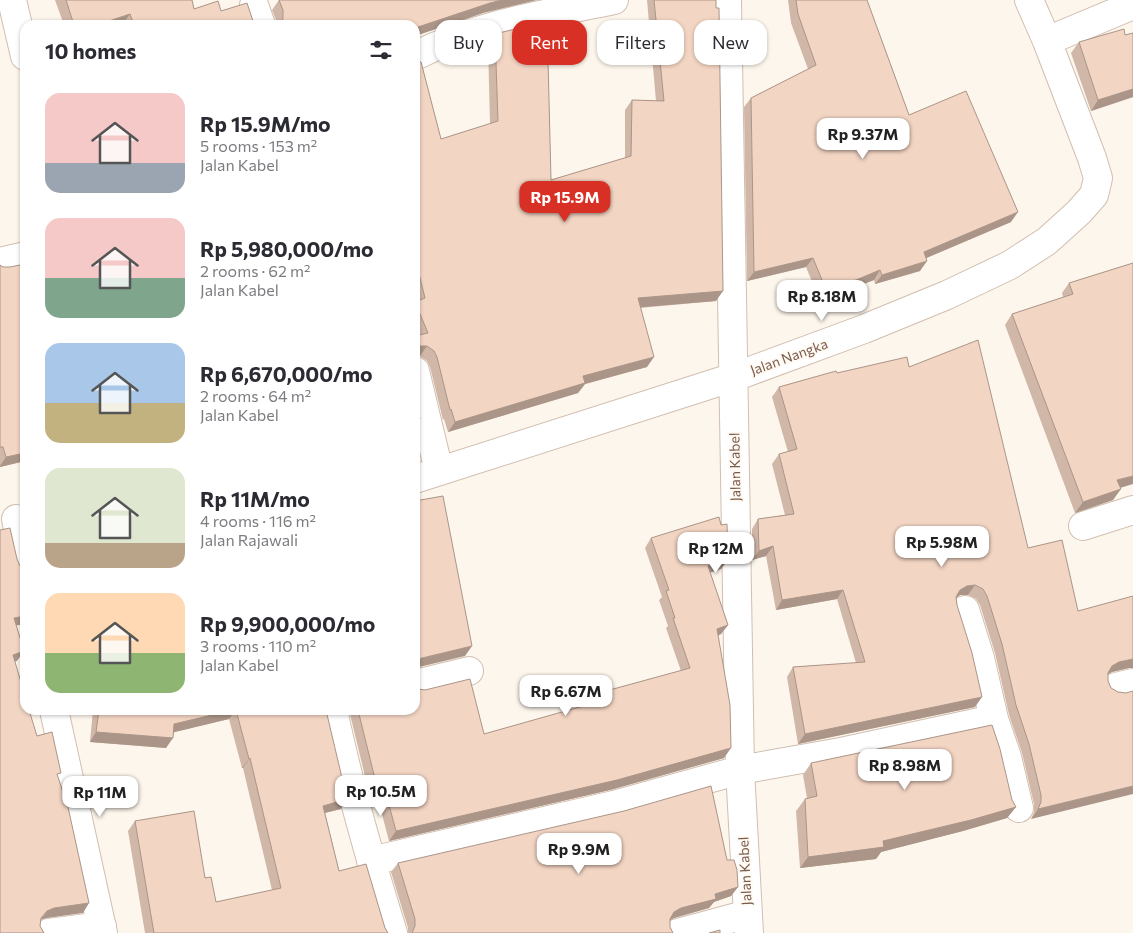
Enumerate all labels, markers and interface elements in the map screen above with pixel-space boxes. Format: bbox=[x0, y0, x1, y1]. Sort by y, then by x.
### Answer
chip: Buy bbox=[435, 20, 502, 65]
chip: Rent bbox=[512, 20, 587, 65]
chip: Filters bbox=[597, 20, 684, 65]
chip: New bbox=[694, 20, 767, 65]
icon: filters bbox=[367, 36, 395, 64]
text: 10 homes bbox=[45, 38, 136, 63]
text: Rp 15.9M/mo bbox=[200, 111, 331, 136]
icon: home bbox=[85, 113, 145, 173]
pin: Rp 9.37M bbox=[811, 118, 915, 160]
text: Rp 9.37M bbox=[828, 124, 898, 143]
text: 5 rooms · 153 m² bbox=[200, 136, 317, 155]
text: Jalan Kabel bbox=[200, 155, 279, 174]
pin: Rp 15.9M bbox=[513, 180, 617, 223]
text: Rp 15.9M bbox=[530, 187, 600, 206]
text: Rp 5,980,000/mo bbox=[200, 236, 374, 261]
icon: home bbox=[85, 238, 145, 298]
text: 2 rooms · 62 m² bbox=[200, 261, 310, 280]
text: Jalan Kabel bbox=[200, 280, 279, 299]
pin: Rp 8.18M bbox=[770, 280, 874, 322]
text: Rp 8.18M bbox=[788, 286, 856, 305]
street label: Jalan Nangka bbox=[748, 335, 830, 378]
text: Rp 6,670,000/mo bbox=[200, 361, 373, 386]
icon: home bbox=[85, 363, 145, 423]
text: 2 rooms · 64 m² bbox=[200, 386, 311, 405]
text: Jalan Kabel bbox=[200, 405, 279, 424]
street label: Jalan Kabel bbox=[725, 432, 744, 502]
text: Rp 11M/mo bbox=[200, 486, 310, 511]
icon: home bbox=[85, 488, 145, 548]
text: 4 rooms · 116 m² bbox=[200, 511, 316, 530]
pin: Rp 5.98M bbox=[890, 526, 994, 568]
text: Jalan Rajawali bbox=[200, 530, 298, 549]
pin: Rp 12M bbox=[675, 532, 757, 574]
text: Rp 5.98M bbox=[906, 532, 978, 551]
text: Rp 12M bbox=[688, 538, 744, 557]
text: Rp 9,900,000/mo bbox=[200, 611, 375, 636]
icon: home bbox=[85, 613, 145, 673]
text: 3 rooms · 110 m² bbox=[200, 636, 316, 655]
text: Jalan Kabel bbox=[200, 655, 279, 674]
pin: Rp 6.67M bbox=[514, 674, 618, 717]
text: Rp 6.67M bbox=[530, 681, 602, 700]
pin: Rp 8.98M bbox=[853, 748, 957, 791]
text: Rp 8.98M bbox=[869, 755, 941, 774]
pin: Rp 10.5M bbox=[329, 774, 433, 817]
pin: Rp 11M bbox=[59, 776, 141, 818]
text: Rp 10.5M bbox=[346, 781, 416, 800]
text: Rp 11M bbox=[73, 782, 127, 801]
pin: Rp 9.9M bbox=[533, 832, 625, 875]
street label: Jalan Kabel bbox=[734, 836, 755, 906]
text: Rp 9.9M bbox=[548, 839, 610, 858]

